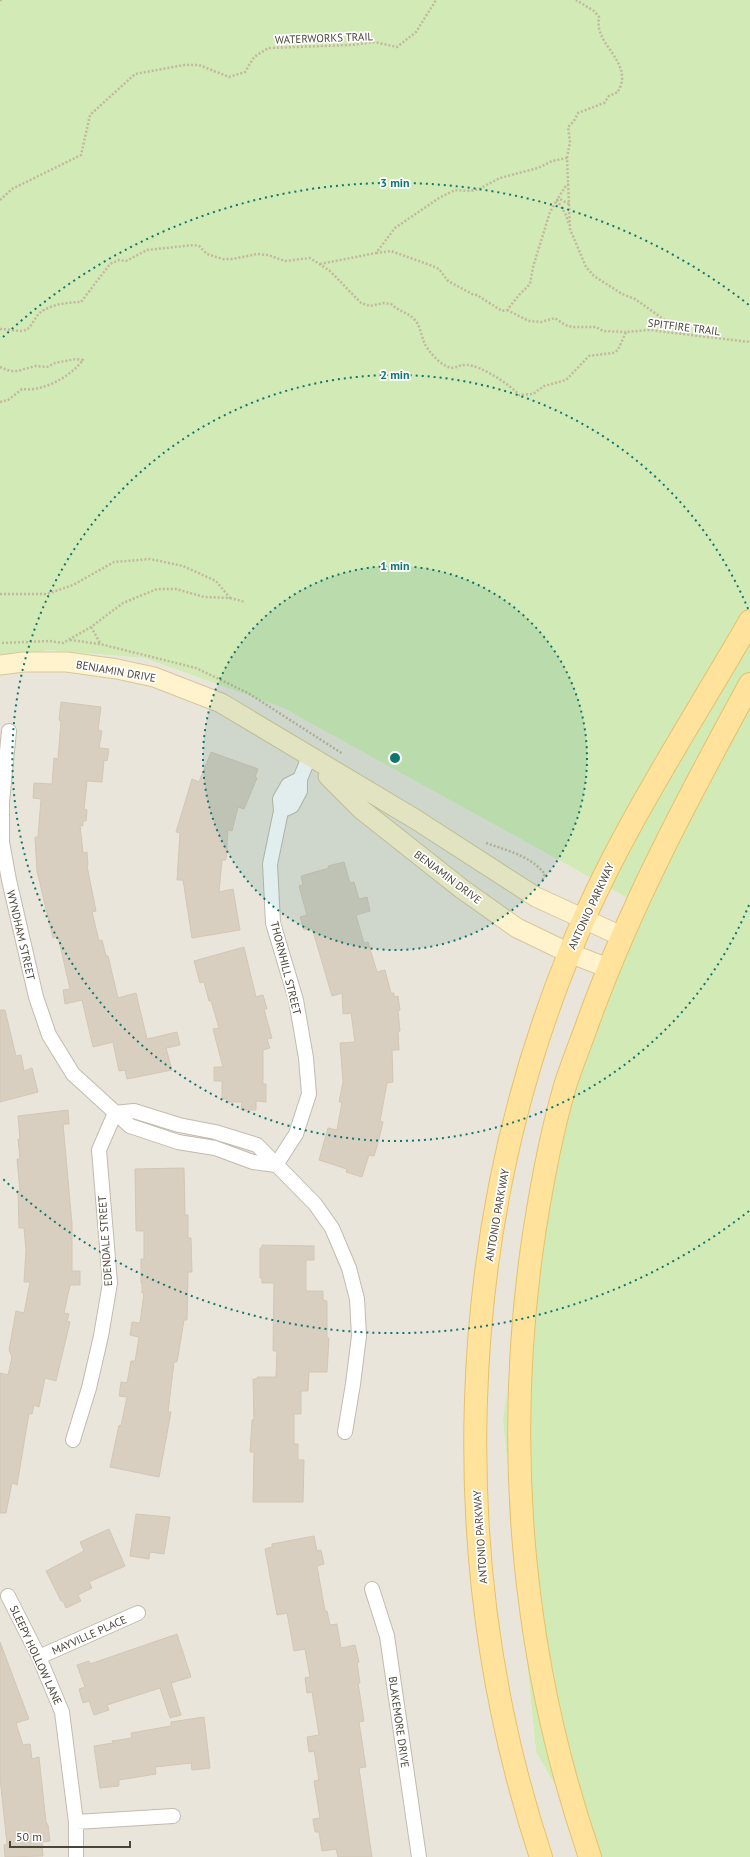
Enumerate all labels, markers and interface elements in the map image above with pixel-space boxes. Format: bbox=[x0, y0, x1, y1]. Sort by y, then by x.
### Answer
street label: WATERWORKS TRAIL bbox=[275, 29, 374, 47]
text: 3 min bbox=[380, 175, 410, 190]
street label: SPITFIRE TRAIL bbox=[647, 316, 721, 338]
text: 2 min bbox=[380, 367, 410, 382]
text: 1 min bbox=[380, 558, 410, 573]
street label: BENJAMIN DRIVE bbox=[75, 657, 157, 685]
centre of rings bbox=[388, 751, 402, 765]
street label: BENJAMIN DRIVE bbox=[412, 847, 485, 907]
street label: ANTONIO PARKWAY bbox=[565, 860, 618, 951]
street label: WYNDHAM STREET bbox=[4, 889, 38, 981]
street label: THORNHILL STREET bbox=[268, 920, 304, 1016]
street label: ANTONIO PARKWAY bbox=[482, 1167, 512, 1262]
street label: EDENDALE STREET bbox=[95, 1195, 115, 1287]
street label: ANTONIO PARKWAY bbox=[470, 1489, 490, 1584]
street label: SLEEPY HOLLOW LANE bbox=[7, 1603, 65, 1707]
street label: MAYVILLE PLACE bbox=[49, 1612, 129, 1658]
street label: BLAKEMORE DRIVE bbox=[386, 1676, 412, 1769]
scale bar bbox=[10, 1823, 130, 1849]
text: 50 m bbox=[16, 1829, 42, 1844]

